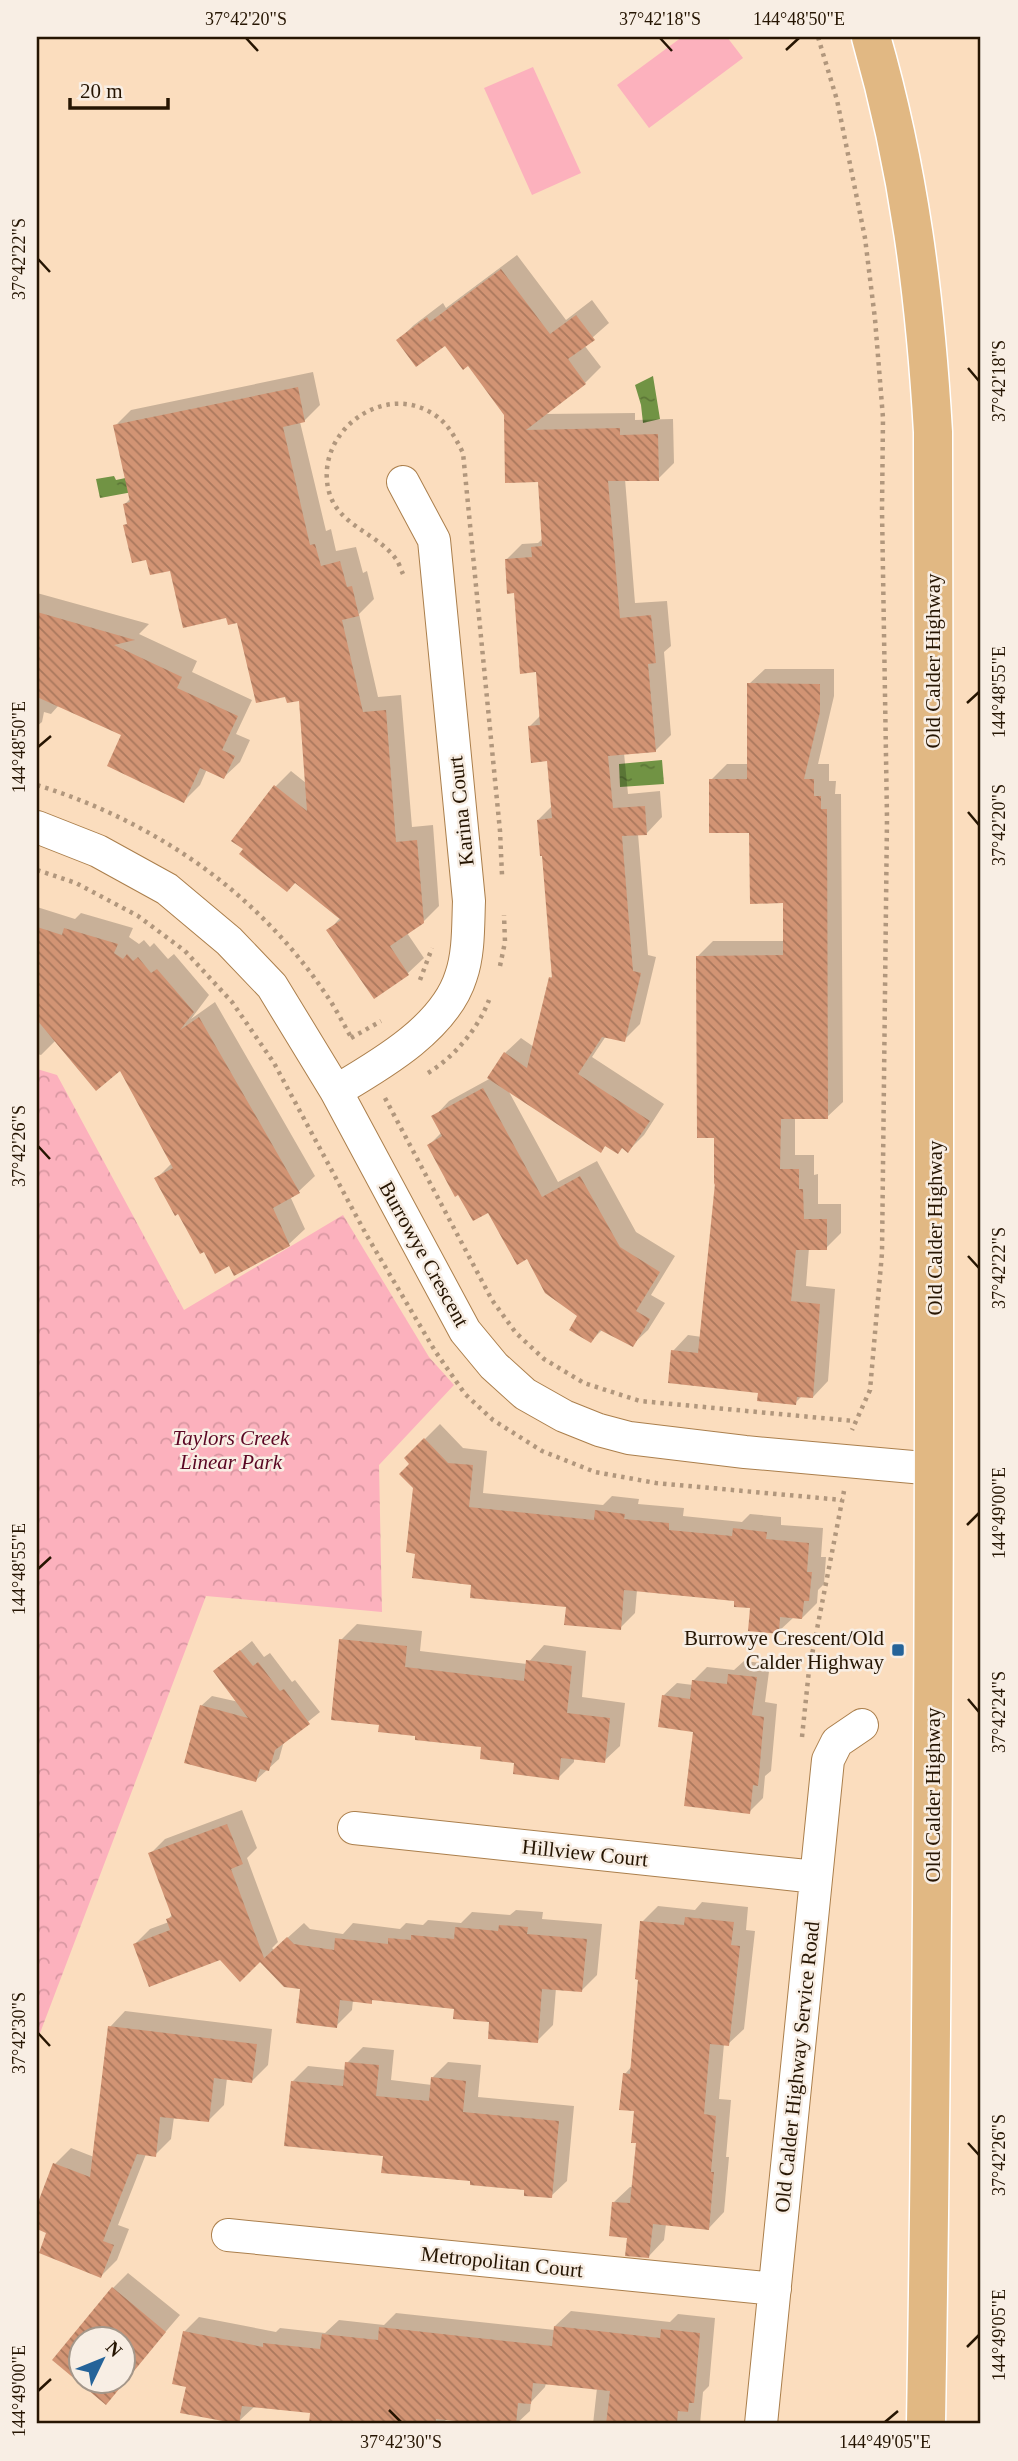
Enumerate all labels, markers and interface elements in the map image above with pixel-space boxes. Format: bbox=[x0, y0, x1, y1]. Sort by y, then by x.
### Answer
text: 37°42'20"S bbox=[205, 9, 287, 29]
text: 37°42'18"S bbox=[619, 9, 701, 29]
text: 144°48'50"E bbox=[753, 9, 845, 29]
scale bar bbox=[70, 66, 168, 110]
text: 20 m bbox=[80, 79, 123, 103]
text: 37°42'22"S bbox=[9, 218, 29, 300]
text: 37°42'18"S bbox=[989, 340, 1009, 422]
street label: Old Calder Highway bbox=[921, 573, 945, 748]
text: 144°48'55"E bbox=[989, 646, 1009, 738]
text: 144°48'50"E bbox=[9, 701, 29, 793]
street label: Karina Court bbox=[443, 755, 479, 867]
text: 37°42'20"S bbox=[989, 784, 1009, 866]
text: 37°42'26"S bbox=[9, 1105, 29, 1187]
street label: Old Calder Highway bbox=[923, 1140, 947, 1315]
street label: Burrowye Crescent bbox=[374, 1177, 474, 1331]
text: 37°42'22"S bbox=[989, 1227, 1009, 1309]
park label: Taylors Creek Linear Park bbox=[173, 1426, 290, 1474]
text: 144°49'00"E bbox=[989, 1467, 1009, 1559]
text: 144°48'55"E bbox=[9, 1523, 29, 1615]
place label: Burrowye Crescent/Old Calder Highway bbox=[684, 1626, 884, 1674]
marker: Burrowye Crescent/Old Calder Highway bbox=[890, 1642, 906, 1658]
text: 37°42'24"S bbox=[989, 1671, 1009, 1753]
street label: Old Calder Highway bbox=[921, 1707, 945, 1882]
street label: Hillview Court bbox=[521, 1834, 649, 1872]
street label: Old Calder Highway Service Road bbox=[770, 1920, 824, 2214]
text: 37°42'30"S bbox=[9, 1992, 29, 2074]
text: 37°42'26"S bbox=[989, 2114, 1009, 2196]
street label: Metropolitan Court bbox=[420, 2242, 584, 2282]
text: 144°49'05"E bbox=[989, 2289, 1009, 2381]
north arrow bbox=[66, 2324, 136, 2394]
text: N bbox=[102, 2337, 127, 2361]
text: 144°49'00"E bbox=[9, 2345, 29, 2437]
text: 37°42'30"S bbox=[360, 2432, 442, 2452]
text: 144°49'05"E bbox=[839, 2432, 931, 2452]

